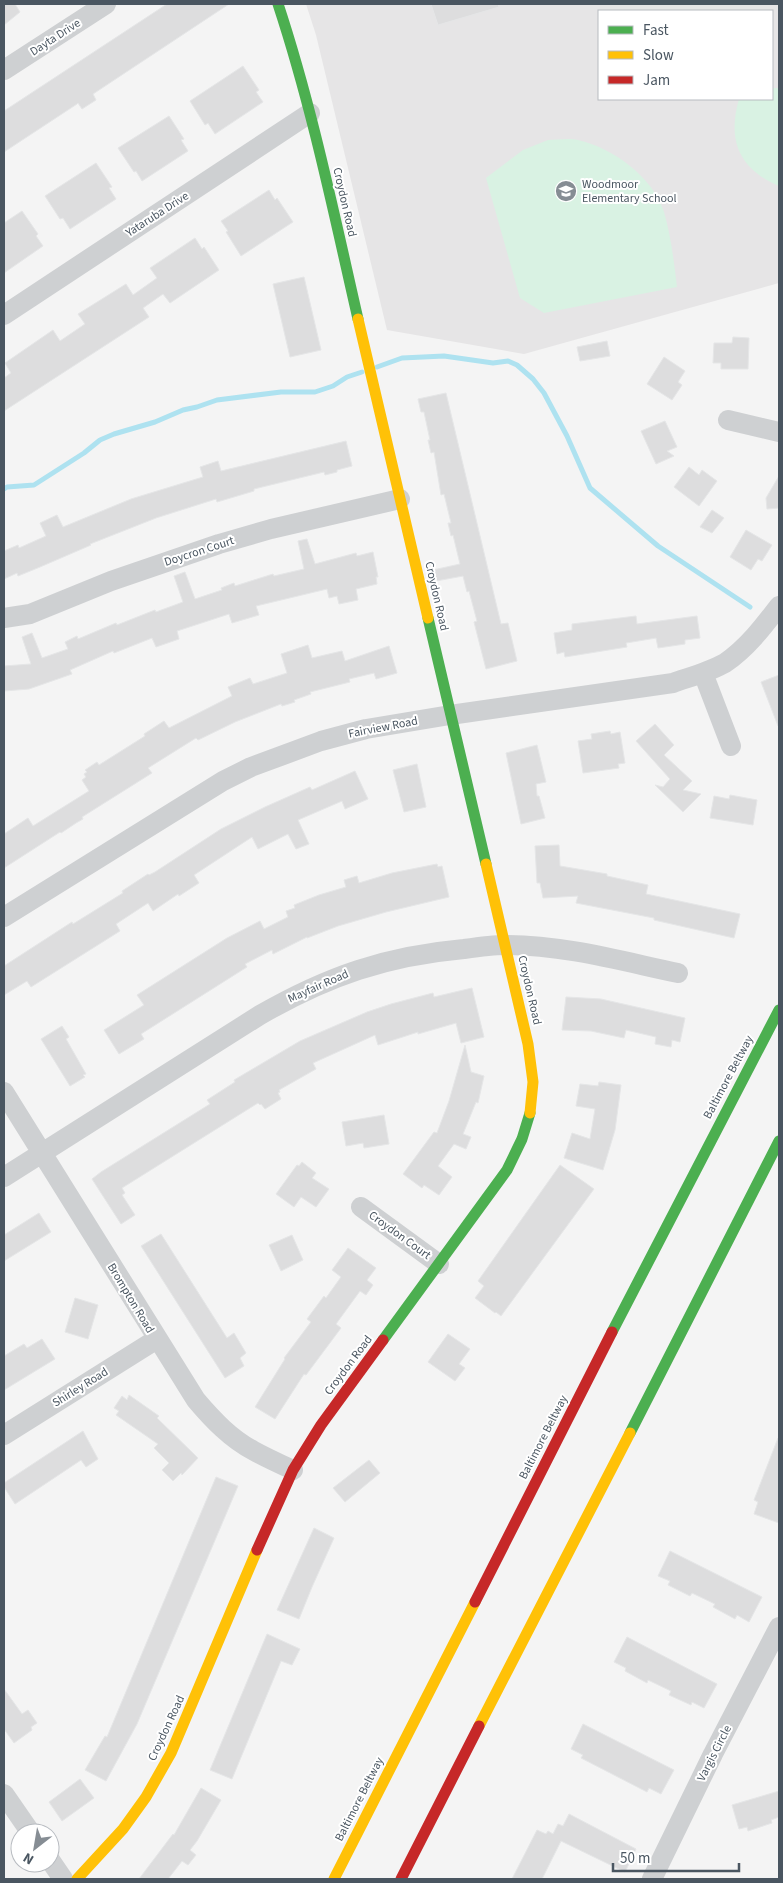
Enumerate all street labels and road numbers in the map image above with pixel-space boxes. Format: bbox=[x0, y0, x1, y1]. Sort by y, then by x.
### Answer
street label: Dayta Drive bbox=[27, 15, 84, 60]
street label: Croydon Road bbox=[328, 166, 361, 239]
street label: Yataruba Drive bbox=[122, 188, 192, 242]
street label: Doycron Court bbox=[162, 532, 236, 571]
street label: Croydon Road bbox=[420, 560, 453, 633]
street label: Fairview Road bbox=[347, 712, 419, 743]
street label: Croydon Road bbox=[513, 954, 546, 1027]
street label: Mayfair Road bbox=[285, 965, 351, 1007]
street label: Baltimore Beltway bbox=[699, 1032, 758, 1122]
street label: Croydon Court bbox=[365, 1207, 434, 1264]
street label: Brompton Road bbox=[103, 1260, 158, 1337]
street label: Croydon Road bbox=[320, 1332, 376, 1399]
street label: Shirley Road bbox=[49, 1364, 111, 1411]
street label: Baltimore Beltway bbox=[515, 1392, 572, 1482]
street label: Croydon Road bbox=[144, 1693, 189, 1764]
street label: Vargis Circle bbox=[693, 1722, 736, 1784]
street label: Baltimore Beltway bbox=[331, 1754, 388, 1844]

